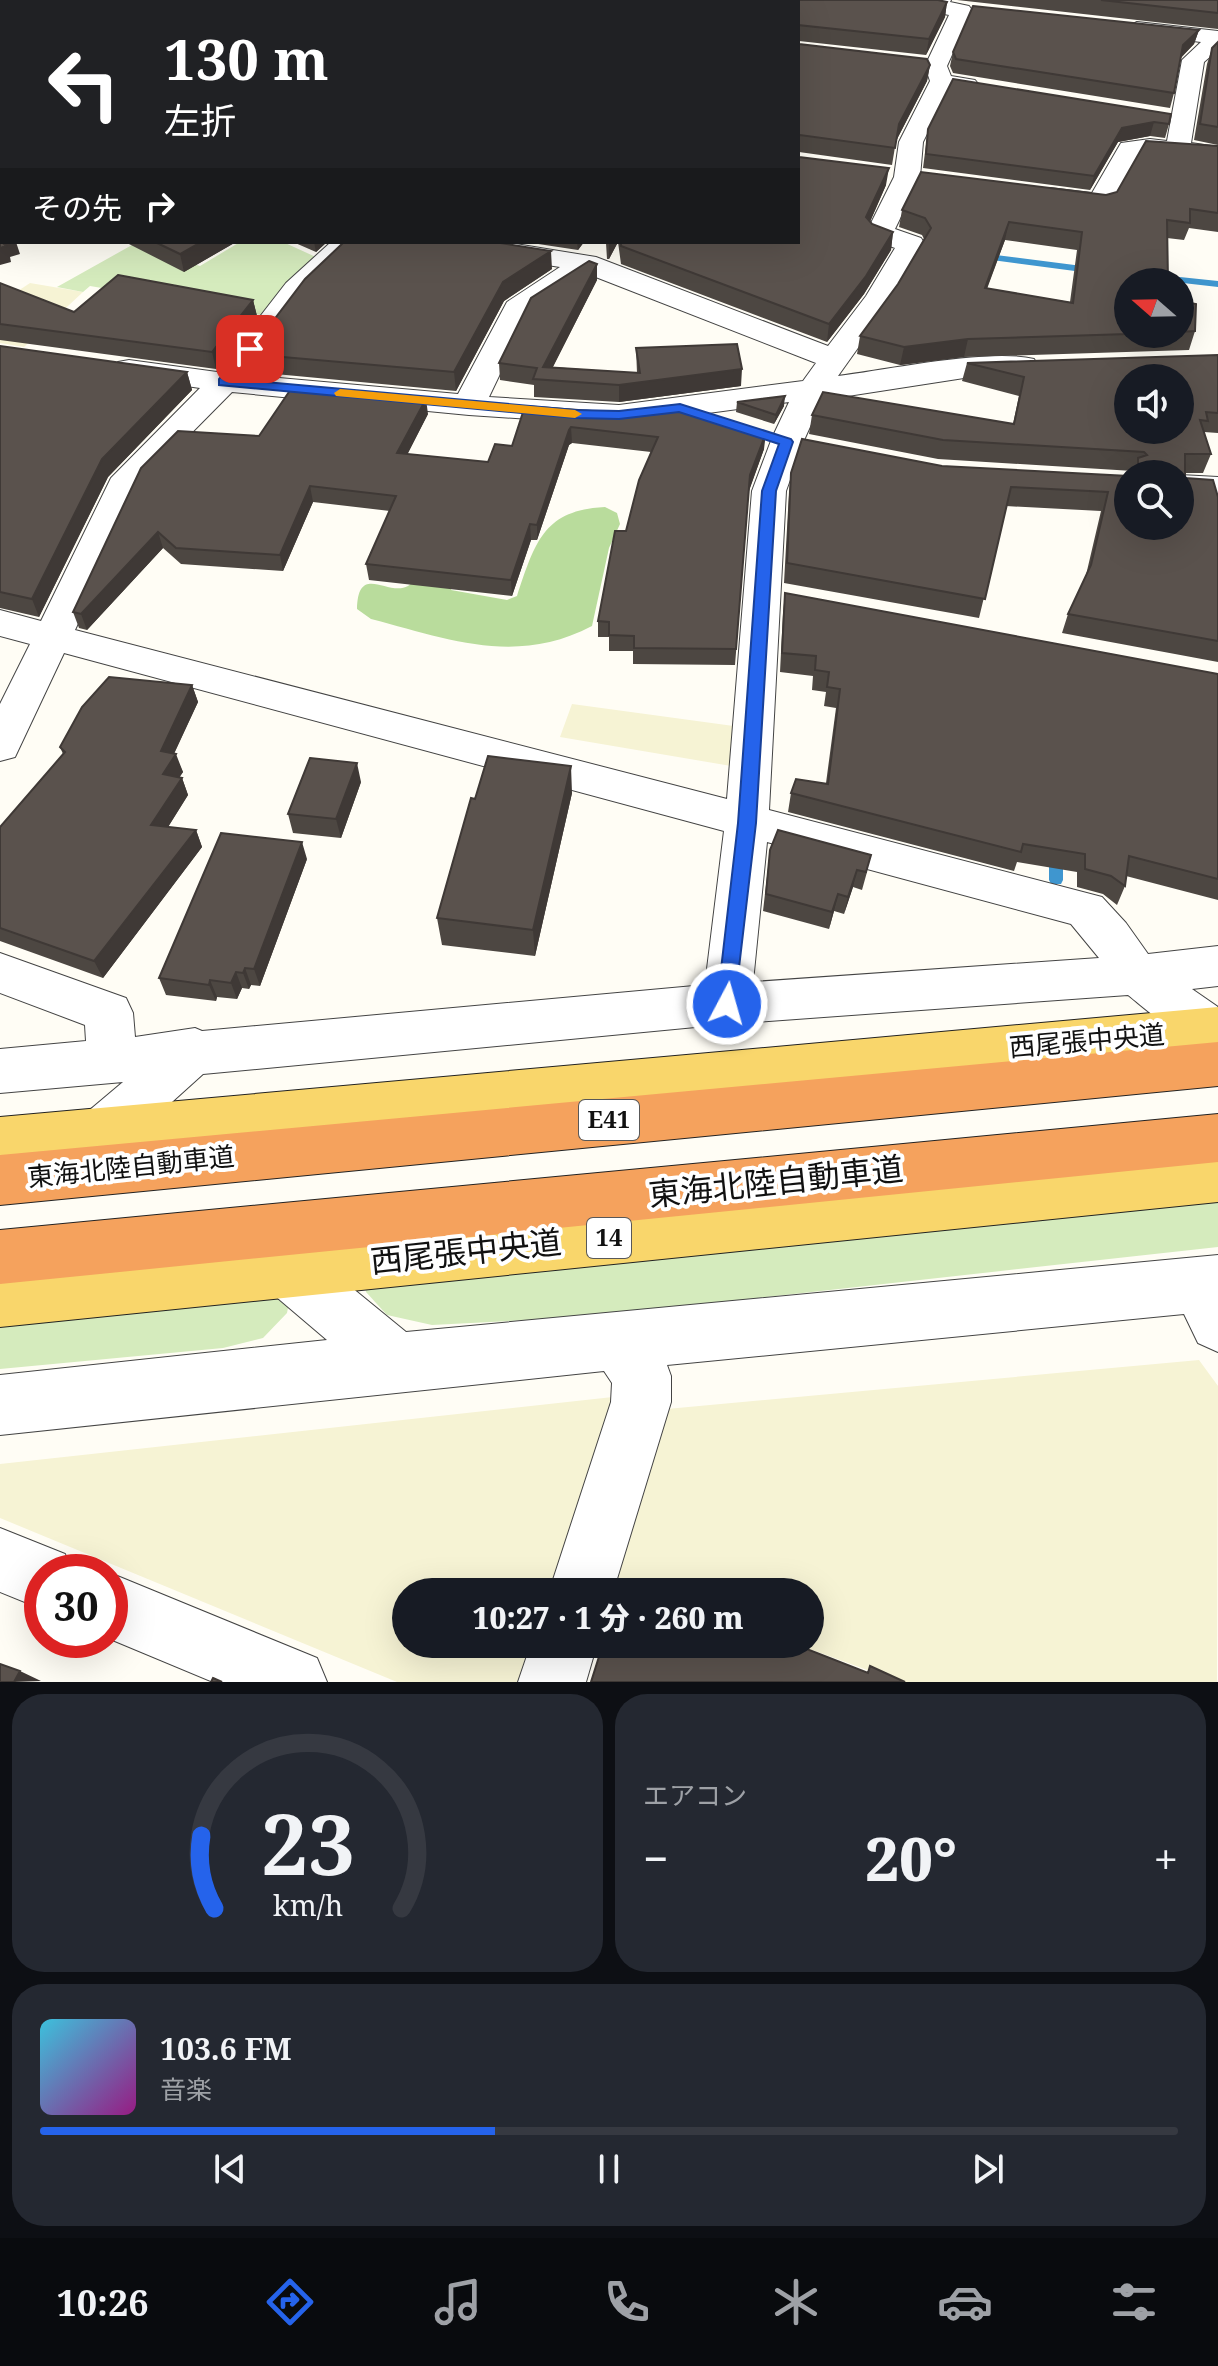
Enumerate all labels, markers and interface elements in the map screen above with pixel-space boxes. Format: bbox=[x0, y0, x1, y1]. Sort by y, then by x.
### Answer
text: 130 m bbox=[164, 20, 329, 96]
icon: left bbox=[32, 32, 136, 136]
text: 左折 bbox=[164, 96, 236, 145]
icon: right bbox=[138, 184, 182, 228]
text: その先 bbox=[32, 187, 122, 228]
north arrow bbox=[1114, 268, 1194, 348]
map controls bbox=[1114, 268, 1194, 540]
pin bbox=[216, 315, 284, 383]
icon: arrive bbox=[228, 327, 272, 371]
button: sound bbox=[1114, 364, 1194, 444]
button: search bbox=[1114, 460, 1194, 540]
position arrow bbox=[685, 962, 769, 1046]
street label: 西尾張中央道 bbox=[1008, 1015, 1166, 1065]
road number: E41 bbox=[579, 1100, 639, 1140]
street label: 東海北陸自動車道 bbox=[26, 1137, 236, 1195]
street label: 東海北陸自動車道 bbox=[646, 1146, 905, 1215]
road number: 14 bbox=[587, 1218, 631, 1258]
street label: 西尾張中央道 bbox=[368, 1219, 564, 1282]
speed limit sign: 30 bbox=[24, 1554, 128, 1658]
text: 10:27 · 1 分 · 260 m bbox=[472, 1597, 744, 1638]
text: エアコン bbox=[643, 1777, 747, 1813]
text: 23 bbox=[260, 1786, 355, 1899]
text: 20° bbox=[865, 1817, 957, 1899]
text: − bbox=[643, 1828, 668, 1888]
text: + bbox=[1153, 1828, 1178, 1888]
text: km/h bbox=[272, 1885, 343, 1924]
text: 103.6 FM bbox=[160, 2028, 292, 2069]
text: 音楽 bbox=[160, 2071, 212, 2107]
icon: previous bbox=[208, 2147, 252, 2191]
icon: pause bbox=[587, 2147, 631, 2191]
icon: next bbox=[966, 2147, 1010, 2191]
icon: directions bbox=[262, 2274, 318, 2330]
icon: music bbox=[430, 2274, 486, 2330]
icon: phone bbox=[599, 2274, 655, 2330]
icon: climate bbox=[768, 2274, 824, 2330]
icon: car bbox=[937, 2274, 993, 2330]
icon: filters bbox=[1106, 2274, 1162, 2330]
text: 10:26 bbox=[56, 2278, 149, 2327]

